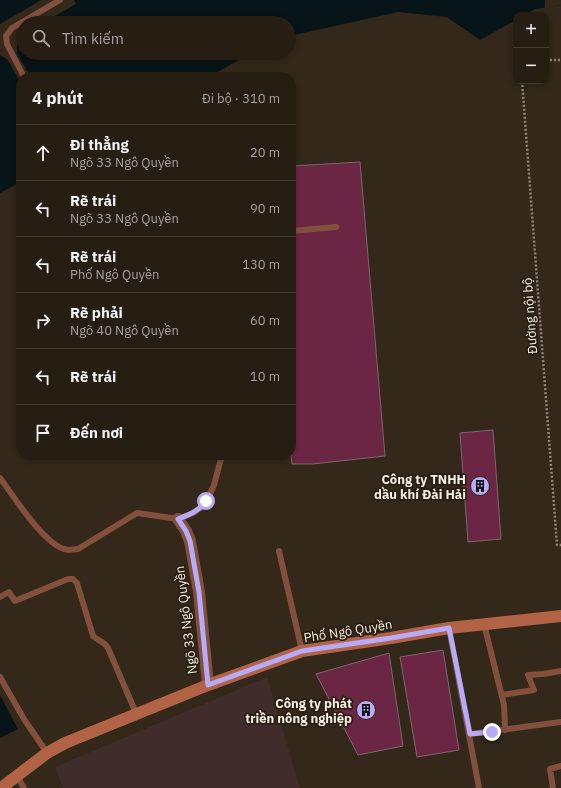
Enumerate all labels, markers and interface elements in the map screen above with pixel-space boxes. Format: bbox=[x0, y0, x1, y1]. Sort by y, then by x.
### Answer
map controls bbox=[513, 12, 549, 84]
button: + bbox=[513, 12, 549, 48]
search box bbox=[16, 16, 296, 60]
icon: search bbox=[30, 27, 52, 49]
text: Tìm kiếm bbox=[62, 29, 124, 48]
button: − bbox=[513, 48, 549, 84]
text: 4 phút bbox=[32, 87, 83, 109]
text: Đi bộ · 310 m bbox=[202, 90, 280, 107]
text: Đi thẳng bbox=[70, 135, 129, 154]
icon: ahead bbox=[32, 142, 54, 164]
text: 20 m bbox=[250, 144, 280, 161]
text: Ngõ 33 Ngô Quyền bbox=[70, 154, 179, 171]
text: Rẽ trái bbox=[70, 191, 116, 210]
icon: left bbox=[32, 198, 54, 220]
text: 90 m bbox=[250, 200, 280, 217]
text: Ngõ 33 Ngô Quyền bbox=[70, 210, 179, 227]
text: Rẽ trái bbox=[70, 247, 116, 266]
icon: left bbox=[32, 254, 54, 276]
text: 130 m bbox=[242, 256, 280, 273]
text: Phố Ngô Quyền bbox=[70, 266, 159, 283]
street label: Đường nội bộ bbox=[519, 277, 541, 355]
text: Rẽ phải bbox=[70, 303, 123, 322]
icon: right bbox=[32, 310, 54, 332]
text: 60 m bbox=[250, 312, 280, 329]
text: Ngõ 40 Ngô Quyền bbox=[70, 322, 179, 339]
icon: left bbox=[32, 366, 54, 388]
text: Rẽ trái bbox=[70, 367, 116, 386]
text: 10 m bbox=[250, 368, 280, 385]
icon: arrive bbox=[32, 422, 54, 444]
text: Đến nơi bbox=[70, 423, 123, 442]
place label: Công ty TNHH dầu khí Đài Hải bbox=[374, 471, 466, 503]
building icon: Công ty TNHH dầu khí Đài Hải bbox=[469, 475, 491, 497]
route start bbox=[197, 492, 215, 510]
street label: Ngõ 33 Ngô Quyền bbox=[171, 565, 201, 675]
street label: Phố Ngô Quyền bbox=[302, 616, 394, 646]
place label: Công ty phát triền nông nghiệp bbox=[245, 695, 352, 727]
building icon: Công ty phát triền nông nghiệp bbox=[355, 699, 377, 721]
route end bbox=[483, 723, 501, 741]

